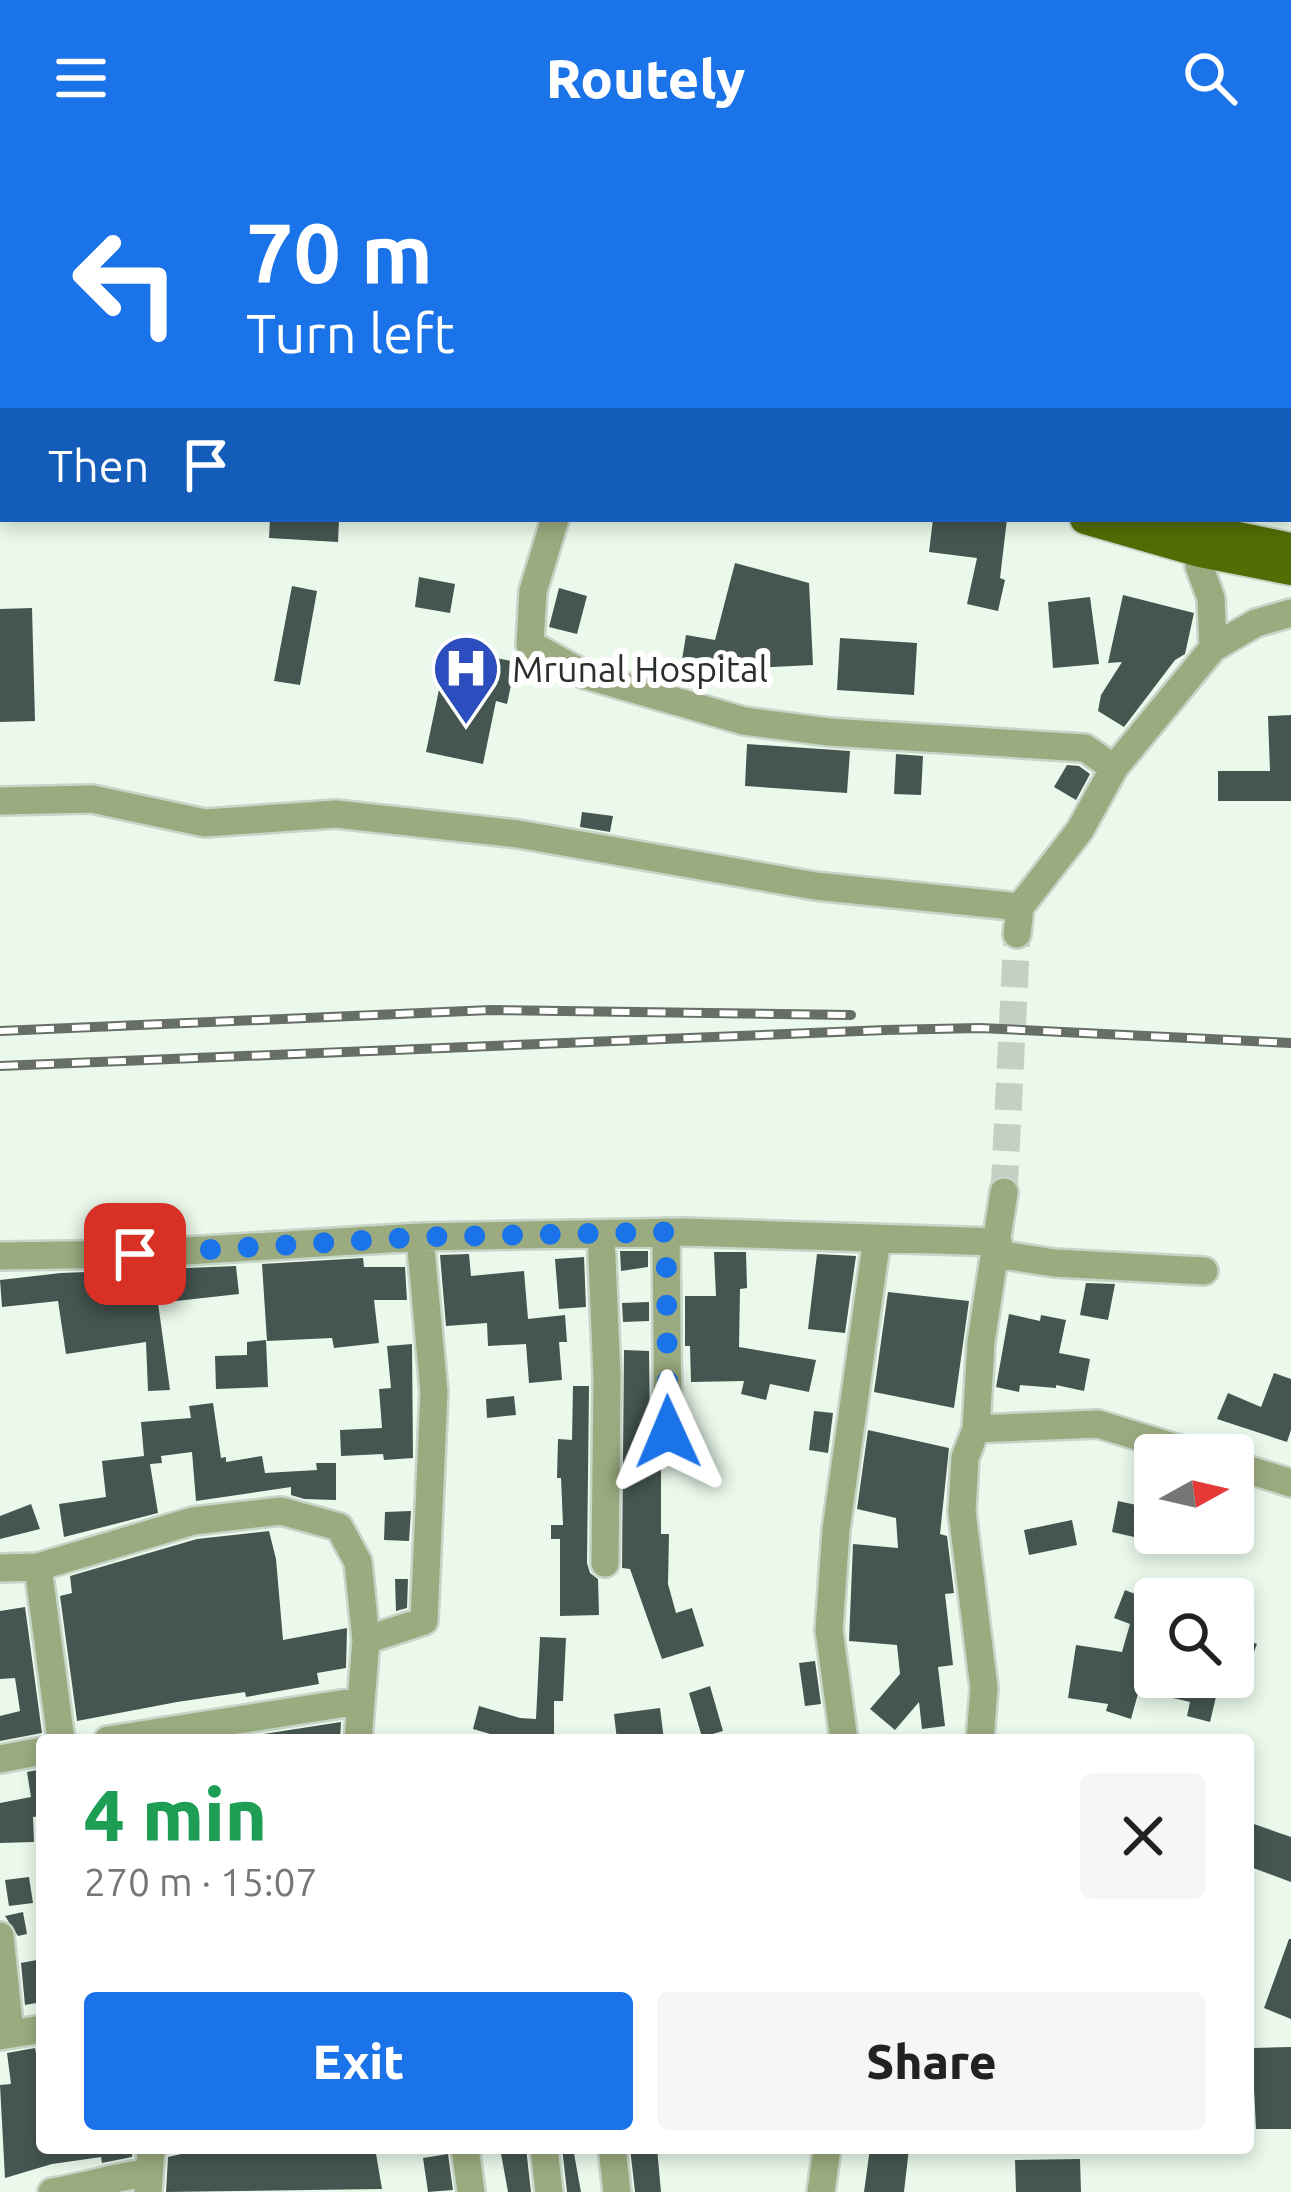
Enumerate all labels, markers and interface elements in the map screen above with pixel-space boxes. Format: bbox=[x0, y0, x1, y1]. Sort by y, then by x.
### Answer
icon: menu bbox=[48, 45, 114, 111]
icon: search bbox=[1177, 45, 1243, 111]
text: Routely bbox=[546, 48, 745, 108]
icon: left bbox=[48, 204, 204, 360]
text: 70 m bbox=[246, 205, 433, 299]
text: Turn left bbox=[246, 303, 455, 363]
icon: arrive bbox=[173, 432, 239, 498]
text: Then bbox=[48, 440, 149, 491]
hospital icon: Mrunal Hospital bbox=[431, 633, 501, 727]
place label: Mrunal Hospital bbox=[512, 648, 768, 689]
pin bbox=[84, 1203, 186, 1305]
icon: arrive bbox=[102, 1221, 168, 1287]
position arrow bbox=[605, 1369, 731, 1495]
north arrow bbox=[1134, 1434, 1254, 1554]
map controls bbox=[1134, 1434, 1254, 1698]
button: search bbox=[1134, 1578, 1254, 1698]
button: close bbox=[1080, 1773, 1206, 1899]
text: 4 min bbox=[84, 1774, 267, 1855]
text: 270 m · 15:07 bbox=[84, 1860, 318, 1903]
button: Exit bbox=[84, 1992, 633, 2130]
button: Share bbox=[657, 1992, 1206, 2130]

